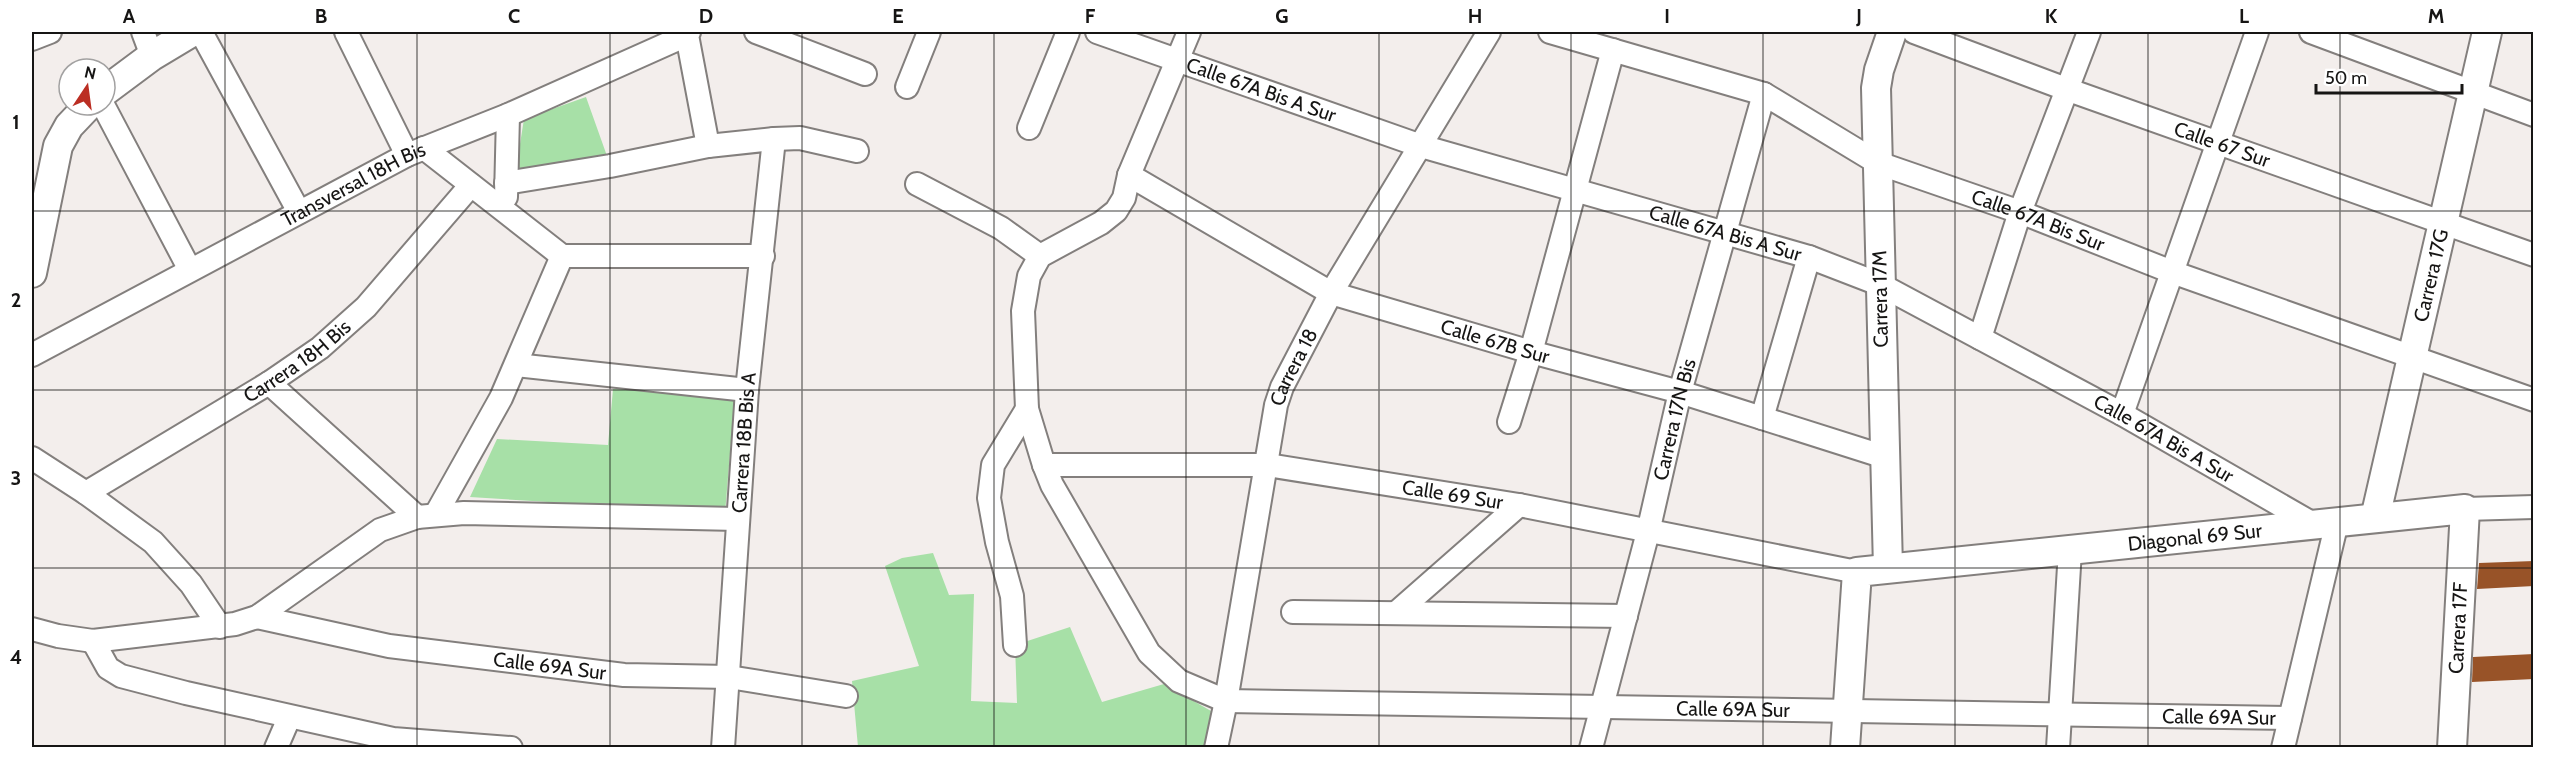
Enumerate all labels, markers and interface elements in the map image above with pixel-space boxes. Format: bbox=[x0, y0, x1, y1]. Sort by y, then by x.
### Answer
text: A bbox=[123, 4, 136, 28]
text: B bbox=[315, 4, 327, 28]
text: C bbox=[508, 4, 520, 28]
text: D bbox=[699, 4, 713, 28]
text: E bbox=[892, 4, 904, 28]
text: F bbox=[1085, 4, 1096, 28]
text: G bbox=[1275, 4, 1289, 28]
text: H bbox=[1468, 4, 1482, 28]
text: I bbox=[1664, 4, 1670, 28]
text: J bbox=[1855, 4, 1862, 28]
text: K bbox=[2045, 4, 2058, 28]
text: L bbox=[2239, 4, 2249, 28]
text: M bbox=[2428, 4, 2444, 28]
street label: Calle 67A Bis A Sur bbox=[1183, 52, 1340, 127]
north arrow bbox=[57, 57, 117, 117]
scale bar bbox=[2316, 57, 2462, 95]
text: N bbox=[83, 62, 98, 83]
text: 50 m bbox=[2325, 67, 2367, 89]
text: 1 bbox=[12, 110, 20, 134]
street label: Calle 67 Sur bbox=[2171, 116, 2274, 173]
street label: Transversal 18H Bis bbox=[277, 137, 429, 232]
street label: Calle 67A Bis Sur bbox=[1968, 184, 2109, 256]
street label: Calle 67A Bis A Sur bbox=[1646, 200, 1805, 266]
street label: Carrera 17G bbox=[2409, 227, 2453, 324]
street label: Carrera 17M bbox=[1867, 250, 1893, 348]
text: 2 bbox=[11, 288, 21, 312]
street label: Carrera 18H Bis bbox=[239, 314, 356, 408]
street label: Calle 67B Sur bbox=[1438, 314, 1553, 369]
street label: Carrera 18 bbox=[1265, 324, 1322, 409]
street label: Carrera 17N Bis bbox=[1648, 356, 1701, 483]
street label: Carrera 18B Bis A bbox=[727, 370, 761, 514]
street label: Calle 67A Bis A Sur bbox=[2090, 389, 2239, 488]
text: 3 bbox=[11, 466, 21, 490]
street label: Calle 69 Sur bbox=[1401, 475, 1505, 514]
street label: Diagonal 69 Sur bbox=[2126, 518, 2264, 556]
street label: Carrera 17F bbox=[2444, 581, 2472, 675]
text: 4 bbox=[10, 645, 22, 669]
street label: Calle 69A Sur bbox=[492, 647, 608, 685]
street label: Calle 69A Sur bbox=[1676, 696, 1791, 722]
street label: Calle 69A Sur bbox=[2162, 704, 2276, 730]

